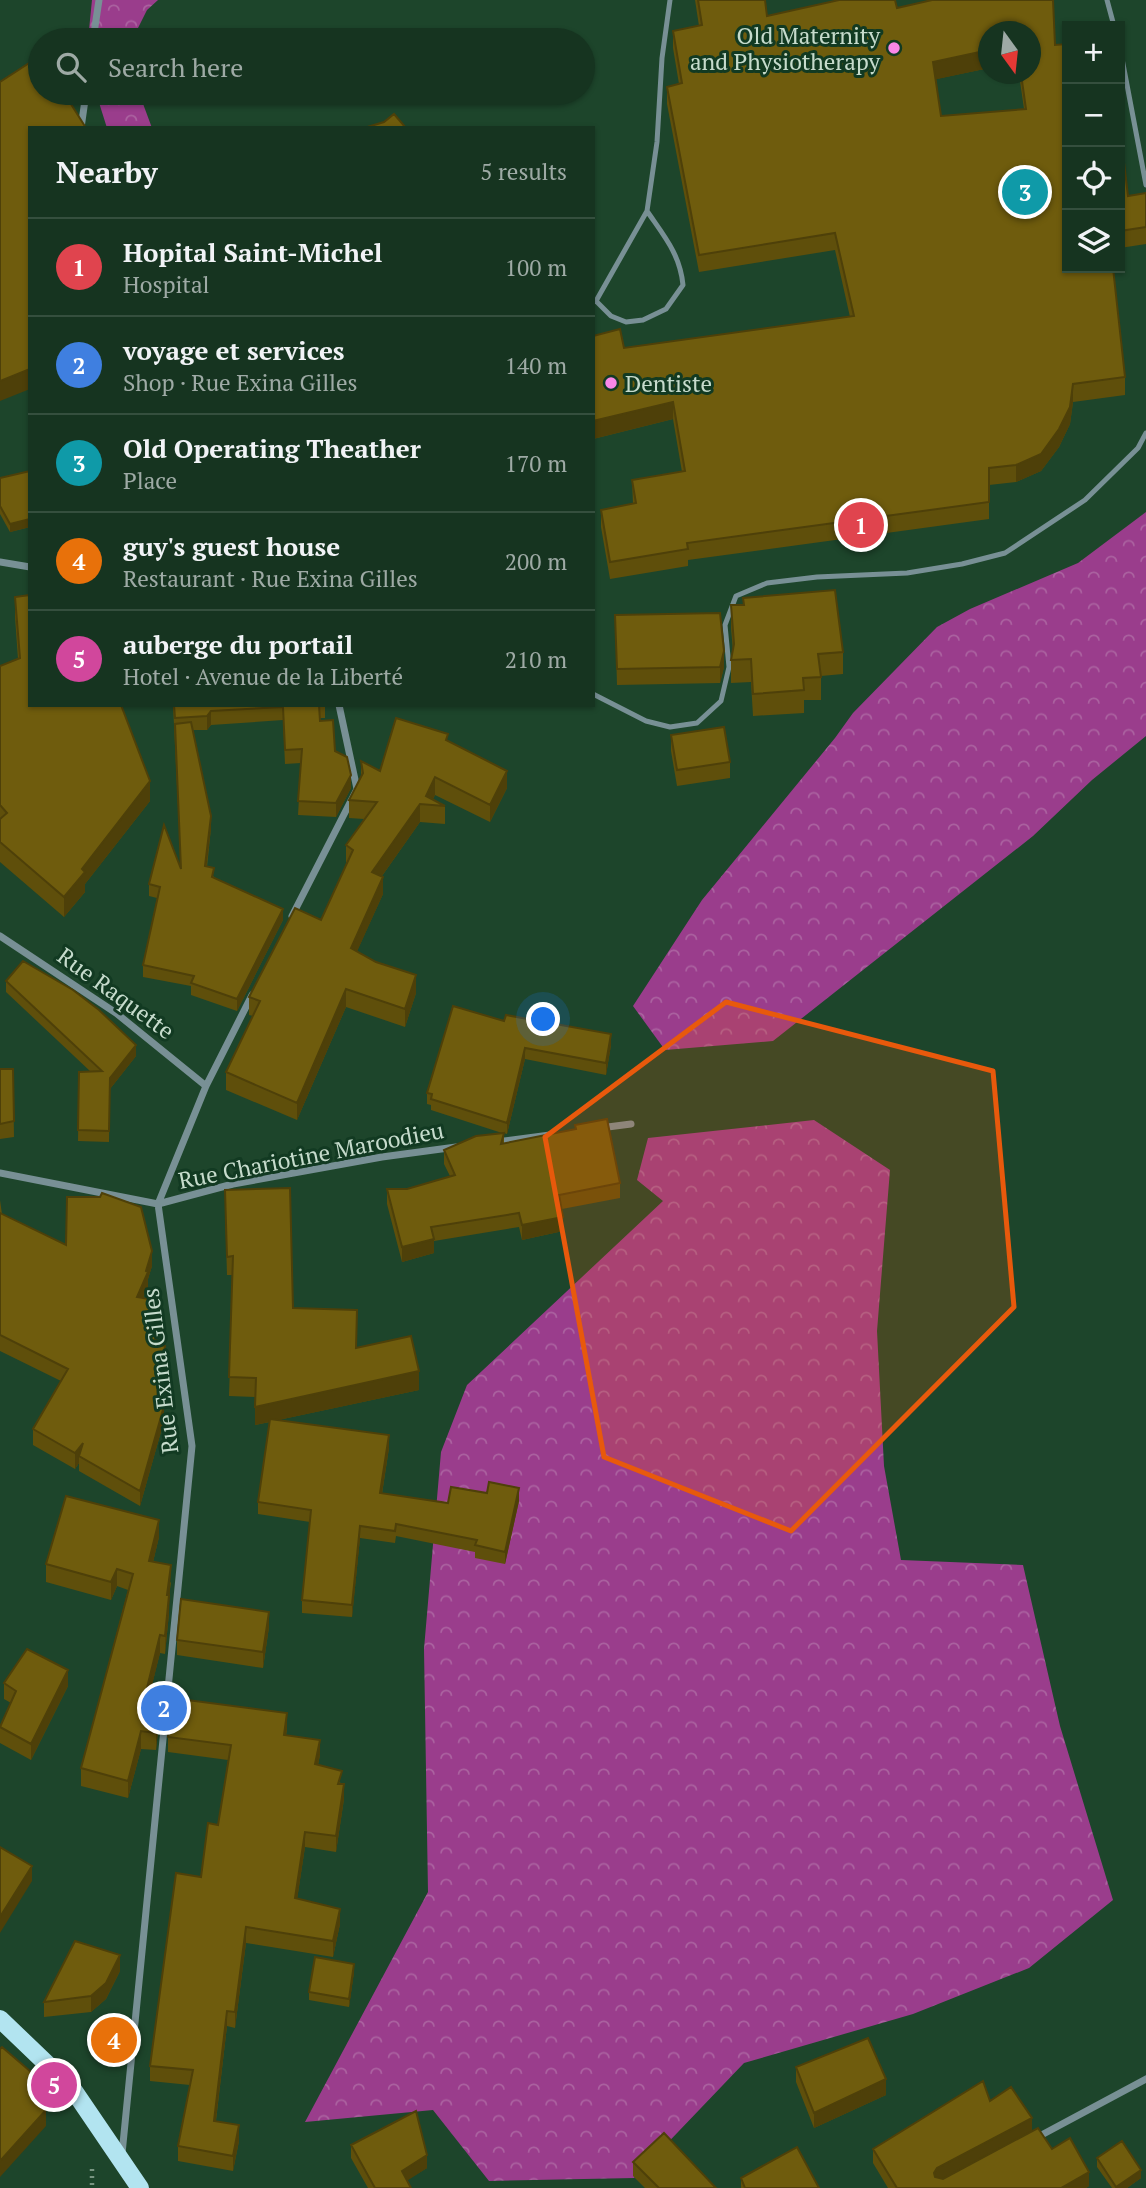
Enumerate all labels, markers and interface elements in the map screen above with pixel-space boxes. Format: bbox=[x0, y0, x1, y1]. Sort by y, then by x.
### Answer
place label: Old Maternity and Physiotherapy bbox=[690, 20, 880, 77]
north arrow bbox=[978, 21, 1041, 84]
map controls bbox=[1062, 21, 1125, 273]
button: + bbox=[1062, 21, 1125, 84]
search box bbox=[28, 28, 595, 105]
marker: Old Maternity and Physiotherapy bbox=[886, 40, 902, 56]
icon: search bbox=[52, 48, 90, 86]
text: Search here bbox=[108, 50, 243, 84]
button: − bbox=[1062, 84, 1125, 147]
button: locate bbox=[1062, 147, 1125, 210]
text: Nearby bbox=[56, 152, 158, 192]
text: 5 results bbox=[480, 156, 567, 187]
pin: 3 bbox=[1002, 166, 1048, 218]
button: layers bbox=[1062, 210, 1125, 273]
text: Hopital Saint-Michel bbox=[123, 235, 383, 269]
text: 1 bbox=[73, 252, 86, 283]
text: 100 m bbox=[505, 252, 567, 283]
text: Hospital bbox=[123, 269, 209, 300]
text: voyage et services bbox=[123, 333, 345, 367]
text: 2 bbox=[73, 350, 86, 381]
text: 140 m bbox=[505, 350, 567, 381]
text: Shop · Rue Exina Gilles bbox=[123, 367, 358, 398]
place label: Dentiste bbox=[625, 368, 712, 399]
marker: Dentiste bbox=[603, 375, 619, 391]
text: Old Operating Theather bbox=[123, 431, 421, 465]
text: 3 bbox=[73, 448, 86, 479]
text: 170 m bbox=[505, 448, 567, 479]
text: Place bbox=[123, 465, 177, 496]
pin: 1 bbox=[838, 499, 884, 551]
text: guy's guest house bbox=[123, 529, 340, 563]
text: 4 bbox=[73, 546, 86, 577]
text: 200 m bbox=[505, 546, 567, 577]
text: Restaurant · Rue Exina Gilles bbox=[123, 563, 418, 594]
text: auberge du portail bbox=[123, 627, 353, 661]
text: 5 bbox=[73, 644, 86, 675]
text: 210 m bbox=[505, 644, 567, 675]
text: Hotel · Avenue de la Liberté bbox=[123, 661, 403, 692]
street label: Rue Raquette bbox=[51, 940, 181, 1046]
your location bbox=[526, 1002, 560, 1036]
street label: Rue Chariotine Maroodieu bbox=[176, 1114, 446, 1196]
street label: Rue Exina Gilles bbox=[134, 1287, 186, 1455]
pin: 2 bbox=[141, 1682, 187, 1734]
pin: 4 bbox=[91, 2014, 137, 2066]
pin: 5 bbox=[31, 2059, 77, 2111]

